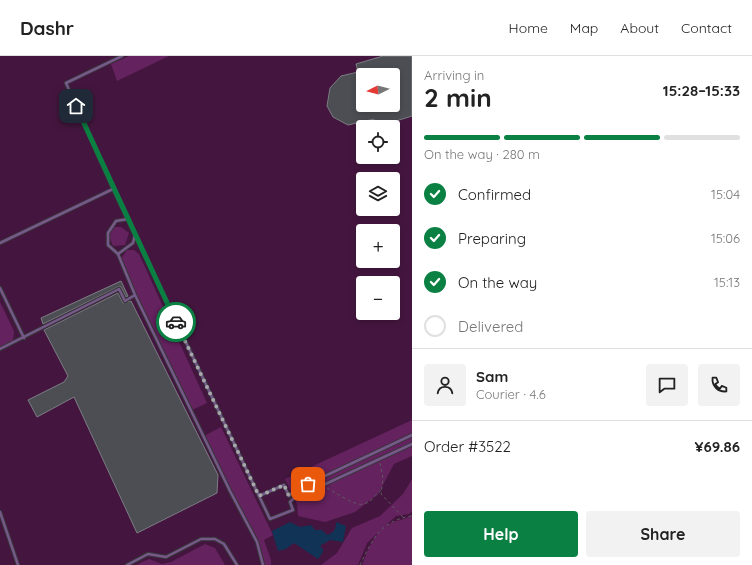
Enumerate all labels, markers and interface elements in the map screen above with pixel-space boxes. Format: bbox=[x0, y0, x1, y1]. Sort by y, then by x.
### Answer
text: Dashr bbox=[20, 16, 74, 40]
text: Home bbox=[509, 19, 548, 37]
text: Map bbox=[570, 19, 598, 37]
text: About bbox=[620, 19, 659, 37]
text: Contact bbox=[681, 19, 732, 37]
text: Arriving in bbox=[424, 67, 484, 83]
north arrow bbox=[356, 68, 400, 112]
map controls bbox=[356, 68, 400, 320]
text: 2 min bbox=[424, 81, 492, 114]
text: 15:28–15:33 bbox=[663, 81, 740, 100]
pin bbox=[59, 89, 93, 123]
icon: home bbox=[65, 95, 87, 117]
button: locate bbox=[356, 120, 400, 164]
text: On the way · 280 m bbox=[424, 146, 540, 162]
button: layers bbox=[356, 172, 400, 216]
icon: check bbox=[424, 183, 446, 205]
text: Confirmed bbox=[458, 185, 531, 204]
text: 15:04 bbox=[711, 186, 740, 202]
button: + bbox=[356, 224, 400, 268]
icon: check bbox=[424, 227, 446, 249]
text: Preparing bbox=[458, 229, 526, 248]
text: 15:06 bbox=[711, 230, 740, 246]
icon: check bbox=[424, 271, 446, 293]
text: On the way bbox=[458, 273, 537, 292]
text: 15:13 bbox=[714, 274, 740, 290]
button: − bbox=[356, 276, 400, 320]
courier bbox=[156, 302, 196, 342]
icon: car bbox=[165, 311, 187, 333]
text: Delivered bbox=[458, 317, 523, 336]
button: person bbox=[424, 364, 466, 406]
button: chat bbox=[646, 364, 688, 406]
button: phone bbox=[698, 364, 740, 406]
text: Sam bbox=[476, 367, 508, 386]
text: Courier · 4.6 bbox=[476, 386, 546, 402]
text: Order #3522 bbox=[424, 437, 511, 456]
text: ¥69.86 bbox=[695, 437, 740, 456]
pin bbox=[291, 467, 325, 501]
icon: bag bbox=[297, 473, 319, 495]
button: Help bbox=[424, 511, 578, 557]
button: Share bbox=[586, 511, 740, 557]

